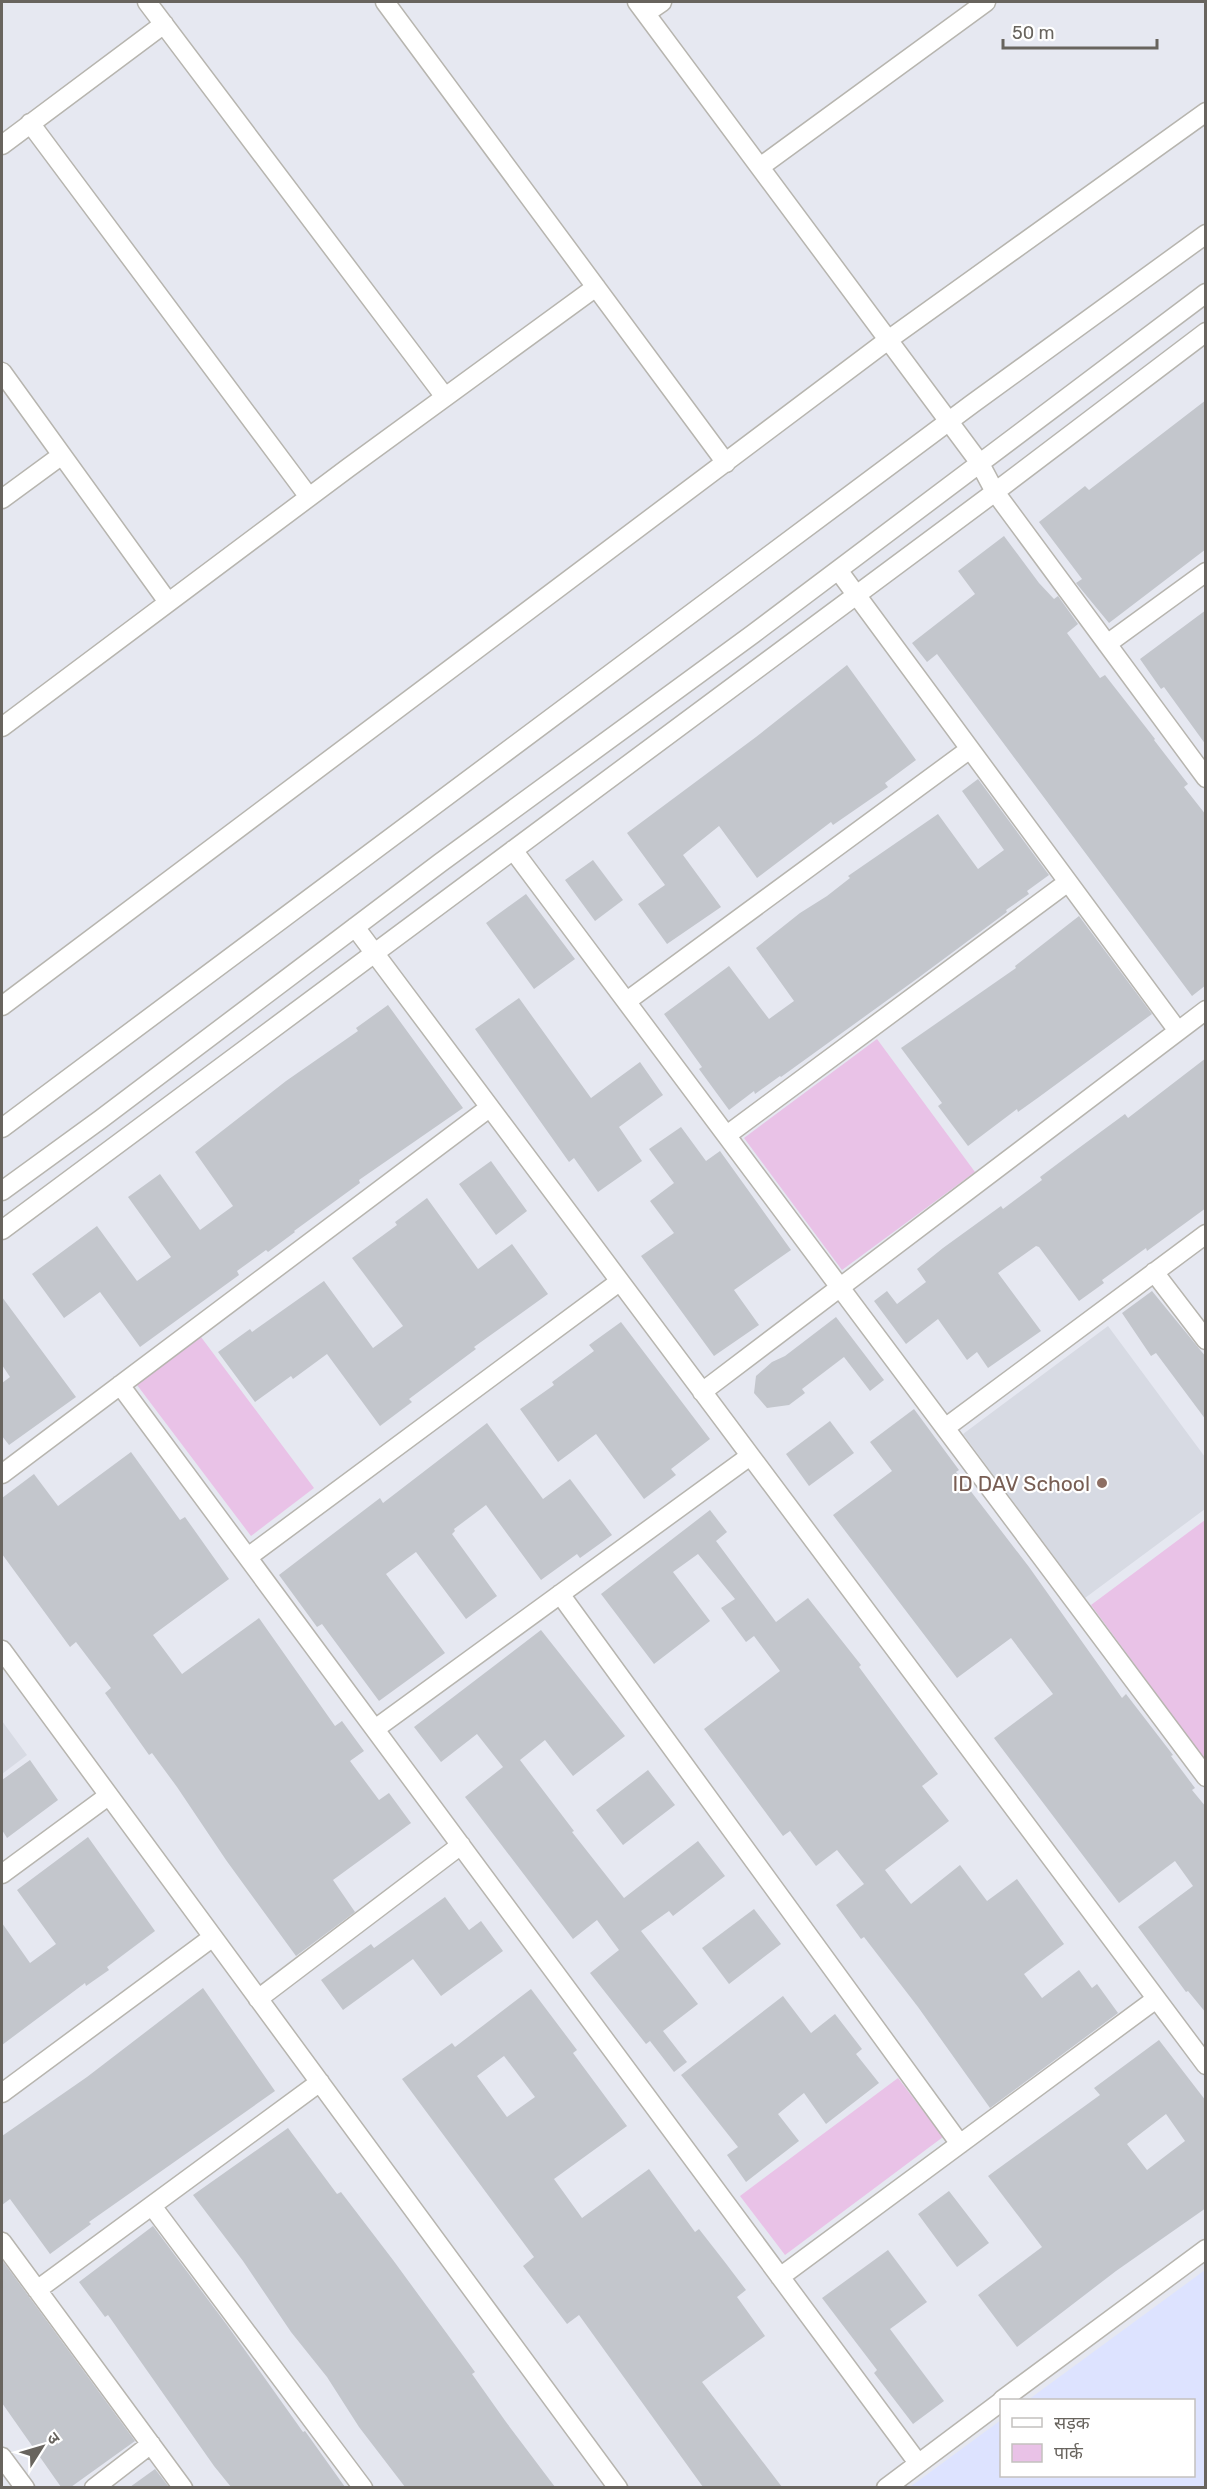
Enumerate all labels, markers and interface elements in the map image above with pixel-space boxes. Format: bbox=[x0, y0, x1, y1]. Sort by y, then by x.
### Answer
scale bar bbox=[1003, 12, 1158, 50]
text: 50 m bbox=[1012, 22, 1055, 44]
place label: ID DAV School bbox=[952, 1471, 1090, 1496]
marker: ID DAV School bbox=[1095, 1476, 1109, 1490]
legend bbox=[1000, 2399, 1195, 2477]
text: सड़क bbox=[1054, 2412, 1091, 2434]
north arrow bbox=[12, 2417, 72, 2477]
text: उ bbox=[43, 2429, 64, 2448]
text: पार्क bbox=[1054, 2442, 1084, 2464]

